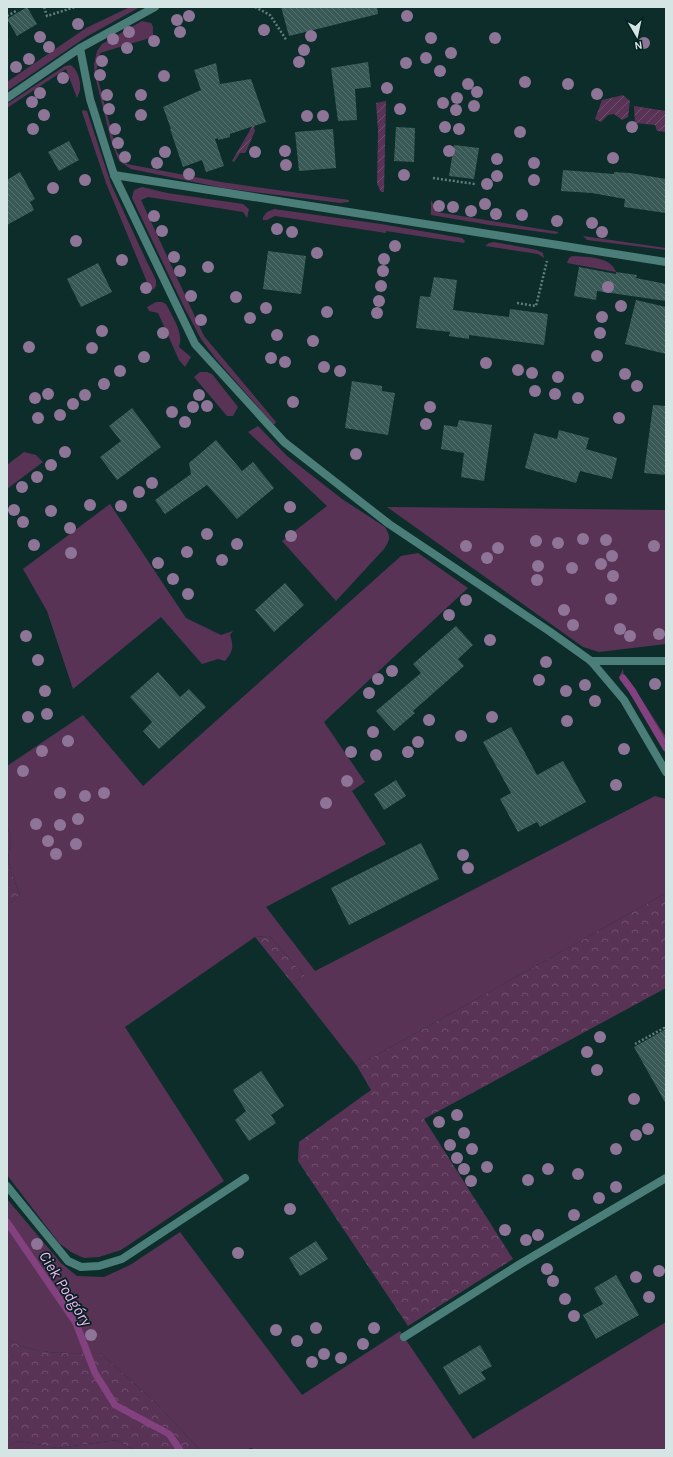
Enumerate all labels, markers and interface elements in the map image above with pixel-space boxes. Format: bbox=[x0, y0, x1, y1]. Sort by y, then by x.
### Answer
north arrow bbox=[617, 16, 657, 56]
text: N bbox=[634, 38, 643, 52]
water label: Ciek Podgóry bbox=[35, 1247, 97, 1330]

